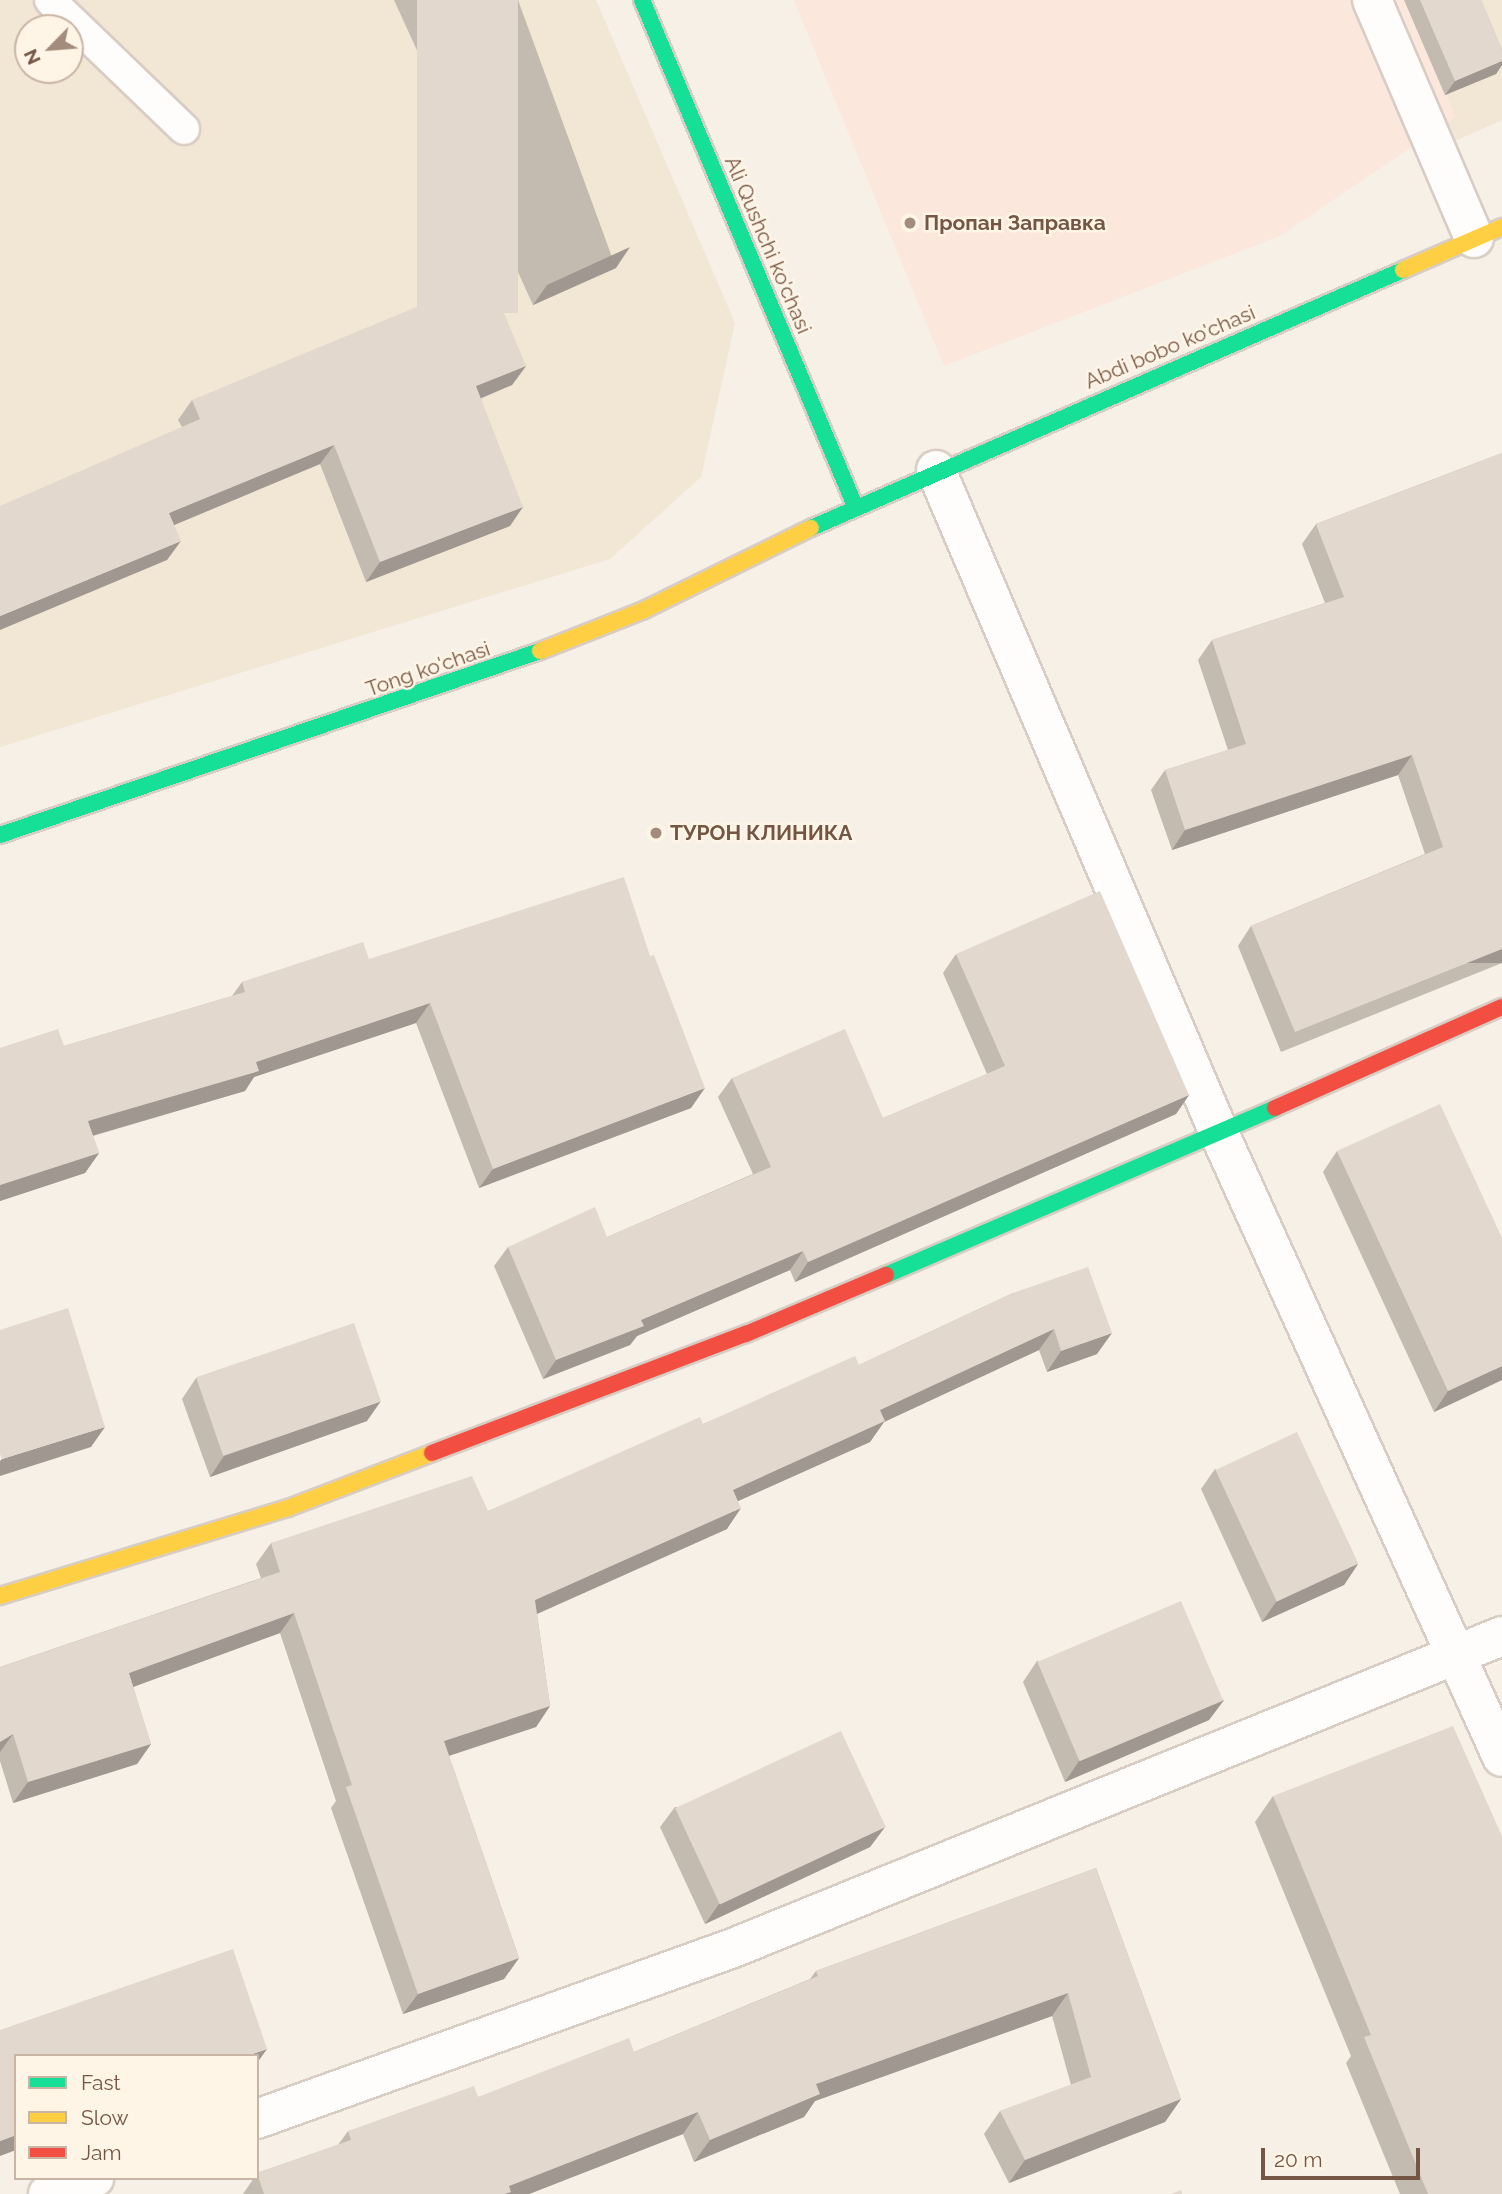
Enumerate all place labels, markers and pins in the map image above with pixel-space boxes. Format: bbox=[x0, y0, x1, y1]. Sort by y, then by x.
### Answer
place label: Пропан Заправка bbox=[924, 210, 1106, 236]
marker: Пропан Заправка bbox=[902, 215, 918, 231]
place label: ТУРОН КЛИНИКА bbox=[670, 820, 852, 846]
marker: ТУРОН КЛИНИКА bbox=[648, 825, 664, 841]

